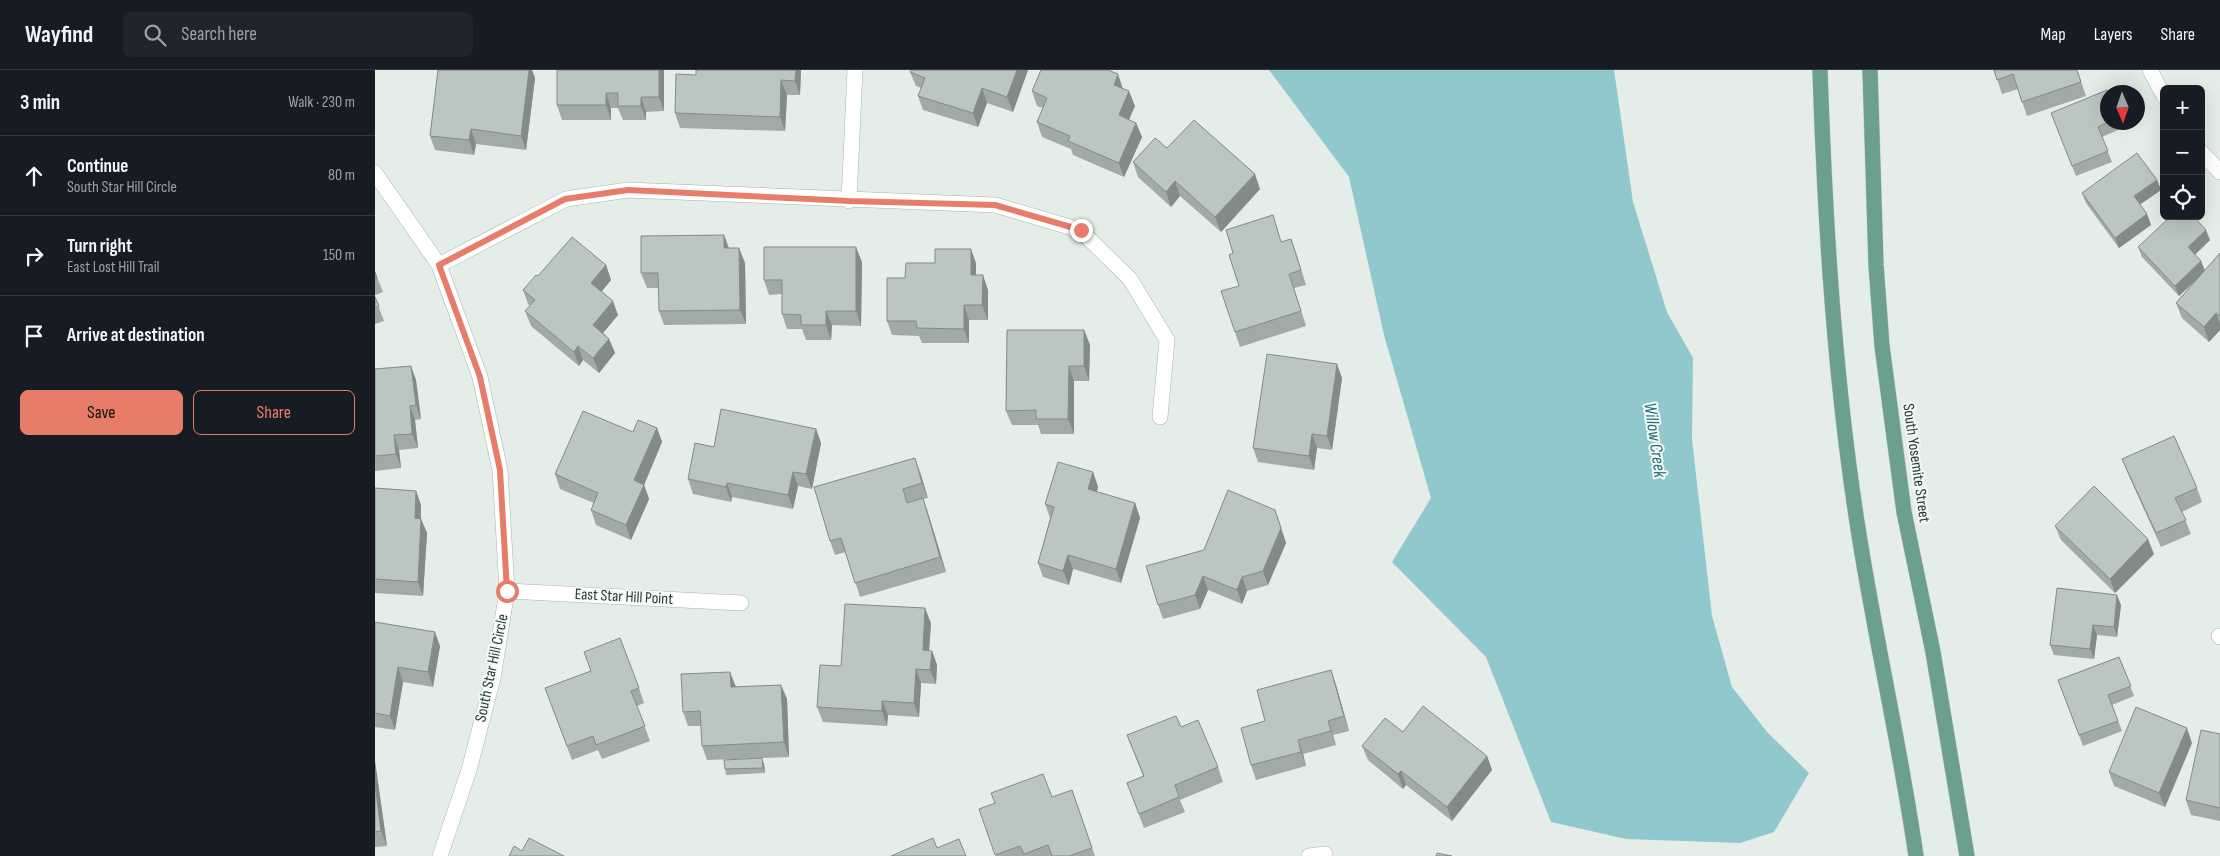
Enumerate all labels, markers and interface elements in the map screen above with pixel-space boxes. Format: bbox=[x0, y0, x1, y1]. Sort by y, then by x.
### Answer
search box bbox=[123, 12, 473, 57]
text: Wayfind bbox=[25, 20, 93, 49]
icon: search bbox=[141, 21, 169, 49]
text: Search here bbox=[181, 23, 257, 46]
text: Map bbox=[2041, 24, 2066, 45]
text: Layers bbox=[2094, 24, 2133, 45]
text: Share bbox=[2161, 24, 2195, 45]
north arrow bbox=[2100, 85, 2145, 130]
map controls bbox=[2160, 85, 2205, 220]
button: + bbox=[2160, 85, 2205, 130]
text: 3 min bbox=[20, 90, 60, 115]
text: Walk · 230 m bbox=[288, 93, 355, 112]
button: − bbox=[2160, 130, 2205, 175]
text: Continue bbox=[67, 155, 128, 178]
icon: ahead bbox=[20, 162, 48, 190]
text: 80 m bbox=[328, 166, 355, 185]
button: locate bbox=[2160, 175, 2205, 220]
text: South Star Hill Circle bbox=[67, 178, 177, 197]
route end bbox=[1070, 219, 1093, 242]
text: Turn right bbox=[67, 235, 132, 258]
icon: right bbox=[20, 242, 48, 270]
text: 150 m bbox=[323, 246, 355, 265]
text: East Lost Hill Trail bbox=[67, 258, 160, 277]
icon: arrive bbox=[20, 322, 48, 350]
text: Arrive at destination bbox=[67, 324, 205, 347]
button: Save bbox=[20, 390, 183, 435]
button: Share bbox=[193, 390, 355, 435]
water label: Willow Creek bbox=[1639, 401, 1671, 480]
street label: South Yosemite Street bbox=[1898, 402, 1934, 524]
route start bbox=[496, 580, 519, 603]
street label: East Star Hill Point bbox=[574, 585, 674, 609]
street label: South Star Hill Circle bbox=[471, 612, 513, 724]

